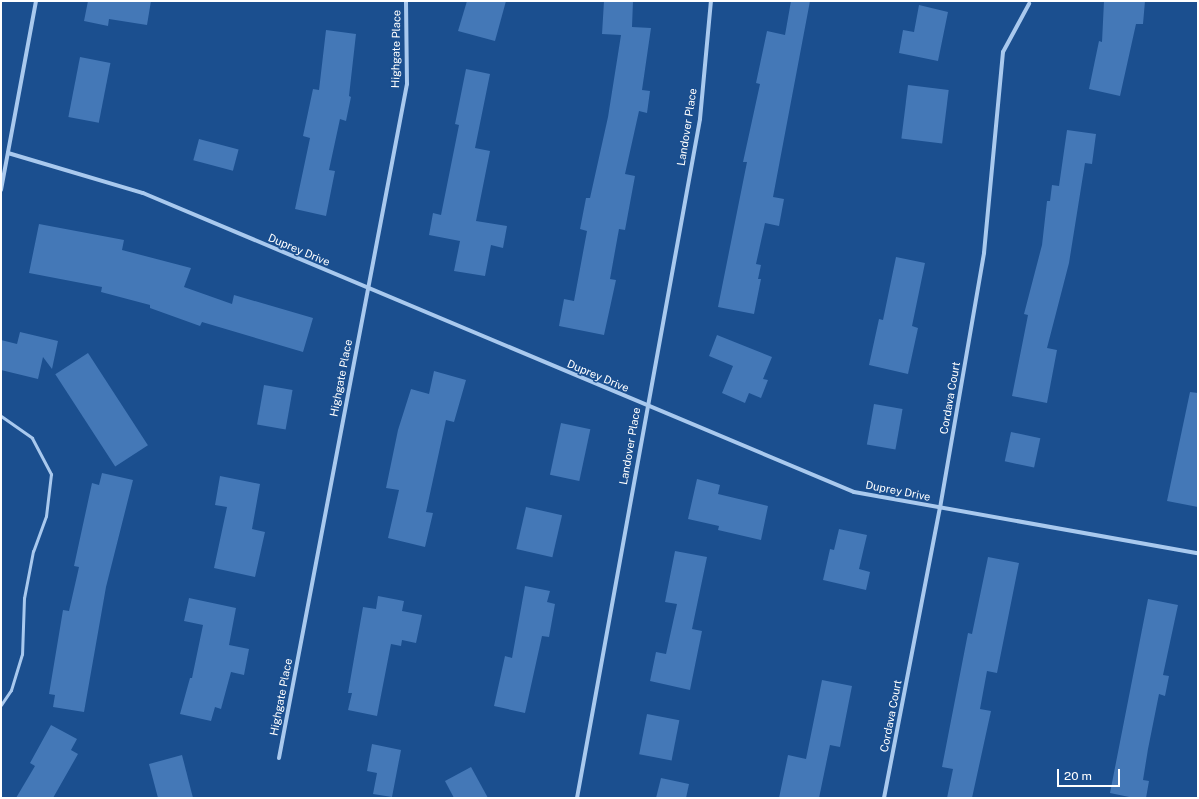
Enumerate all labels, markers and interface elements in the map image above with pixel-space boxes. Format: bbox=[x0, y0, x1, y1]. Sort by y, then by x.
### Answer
street label: Highgate Place bbox=[389, 10, 403, 88]
street label: Landover Place bbox=[674, 87, 700, 167]
street label: Duprey Drive bbox=[266, 231, 332, 269]
street label: Highgate Place bbox=[327, 338, 355, 418]
street label: Duprey Drive bbox=[565, 357, 631, 395]
street label: Cordava Court bbox=[937, 361, 963, 435]
street label: Landover Place bbox=[617, 406, 643, 486]
street label: Duprey Drive bbox=[864, 478, 932, 504]
street label: Highgate Place bbox=[267, 657, 295, 737]
street label: Cordava Court bbox=[878, 679, 904, 753]
scale bar bbox=[1059, 761, 1122, 787]
text: 20 m bbox=[1064, 769, 1092, 783]

